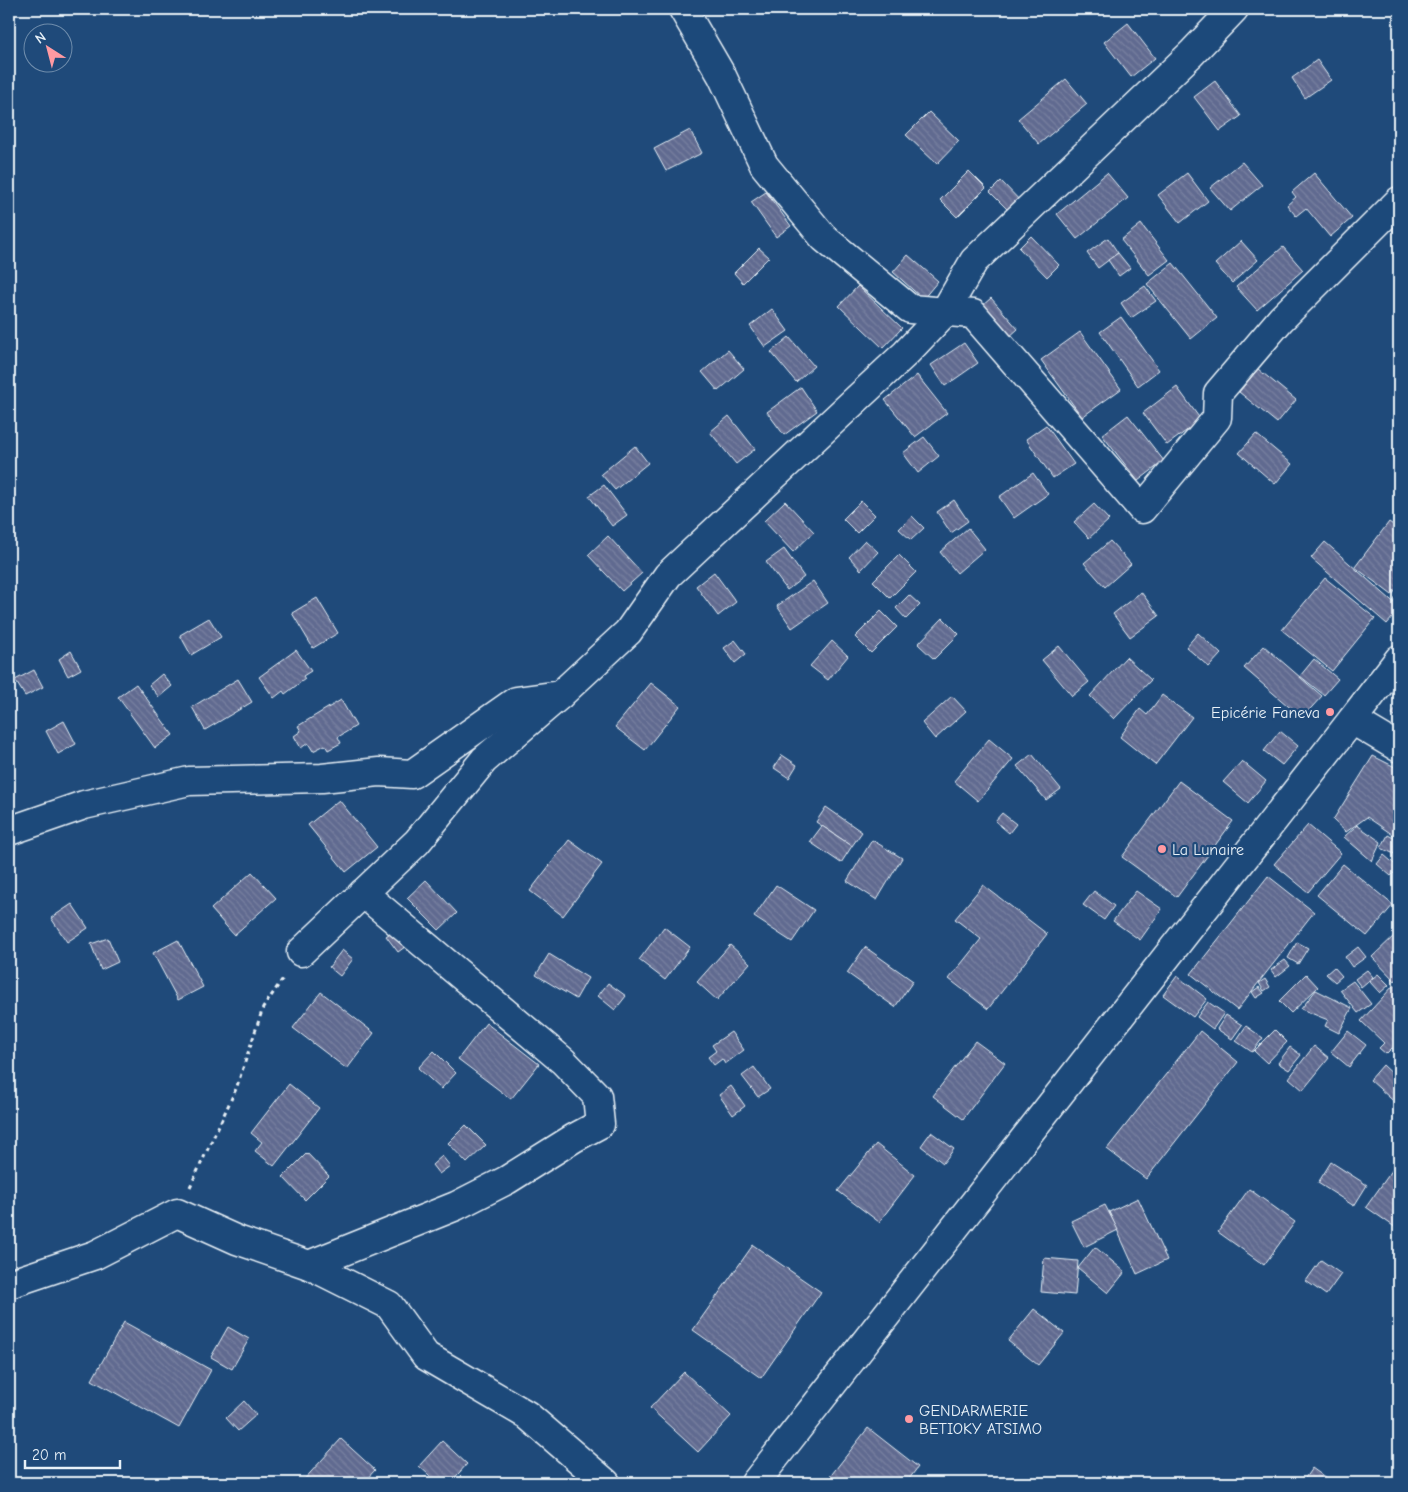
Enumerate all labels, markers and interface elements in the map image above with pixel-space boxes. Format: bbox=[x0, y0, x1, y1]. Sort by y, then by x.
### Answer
north arrow bbox=[22, 22, 72, 72]
text: N bbox=[32, 28, 49, 47]
place label: Epicérie Faneva bbox=[1211, 704, 1320, 722]
marker: Epicérie Faneva bbox=[1324, 706, 1336, 718]
place label: La Lunaire bbox=[1172, 841, 1244, 859]
marker: La Lunaire bbox=[1156, 843, 1168, 855]
place label: GENDARMERIE BETIOKY ATSIMO bbox=[919, 1402, 1042, 1438]
marker: GENDARMERIE BETIOKY ATSIMO bbox=[903, 1413, 915, 1425]
scale bar bbox=[25, 1437, 120, 1469]
text: 20 m bbox=[32, 1446, 66, 1464]

